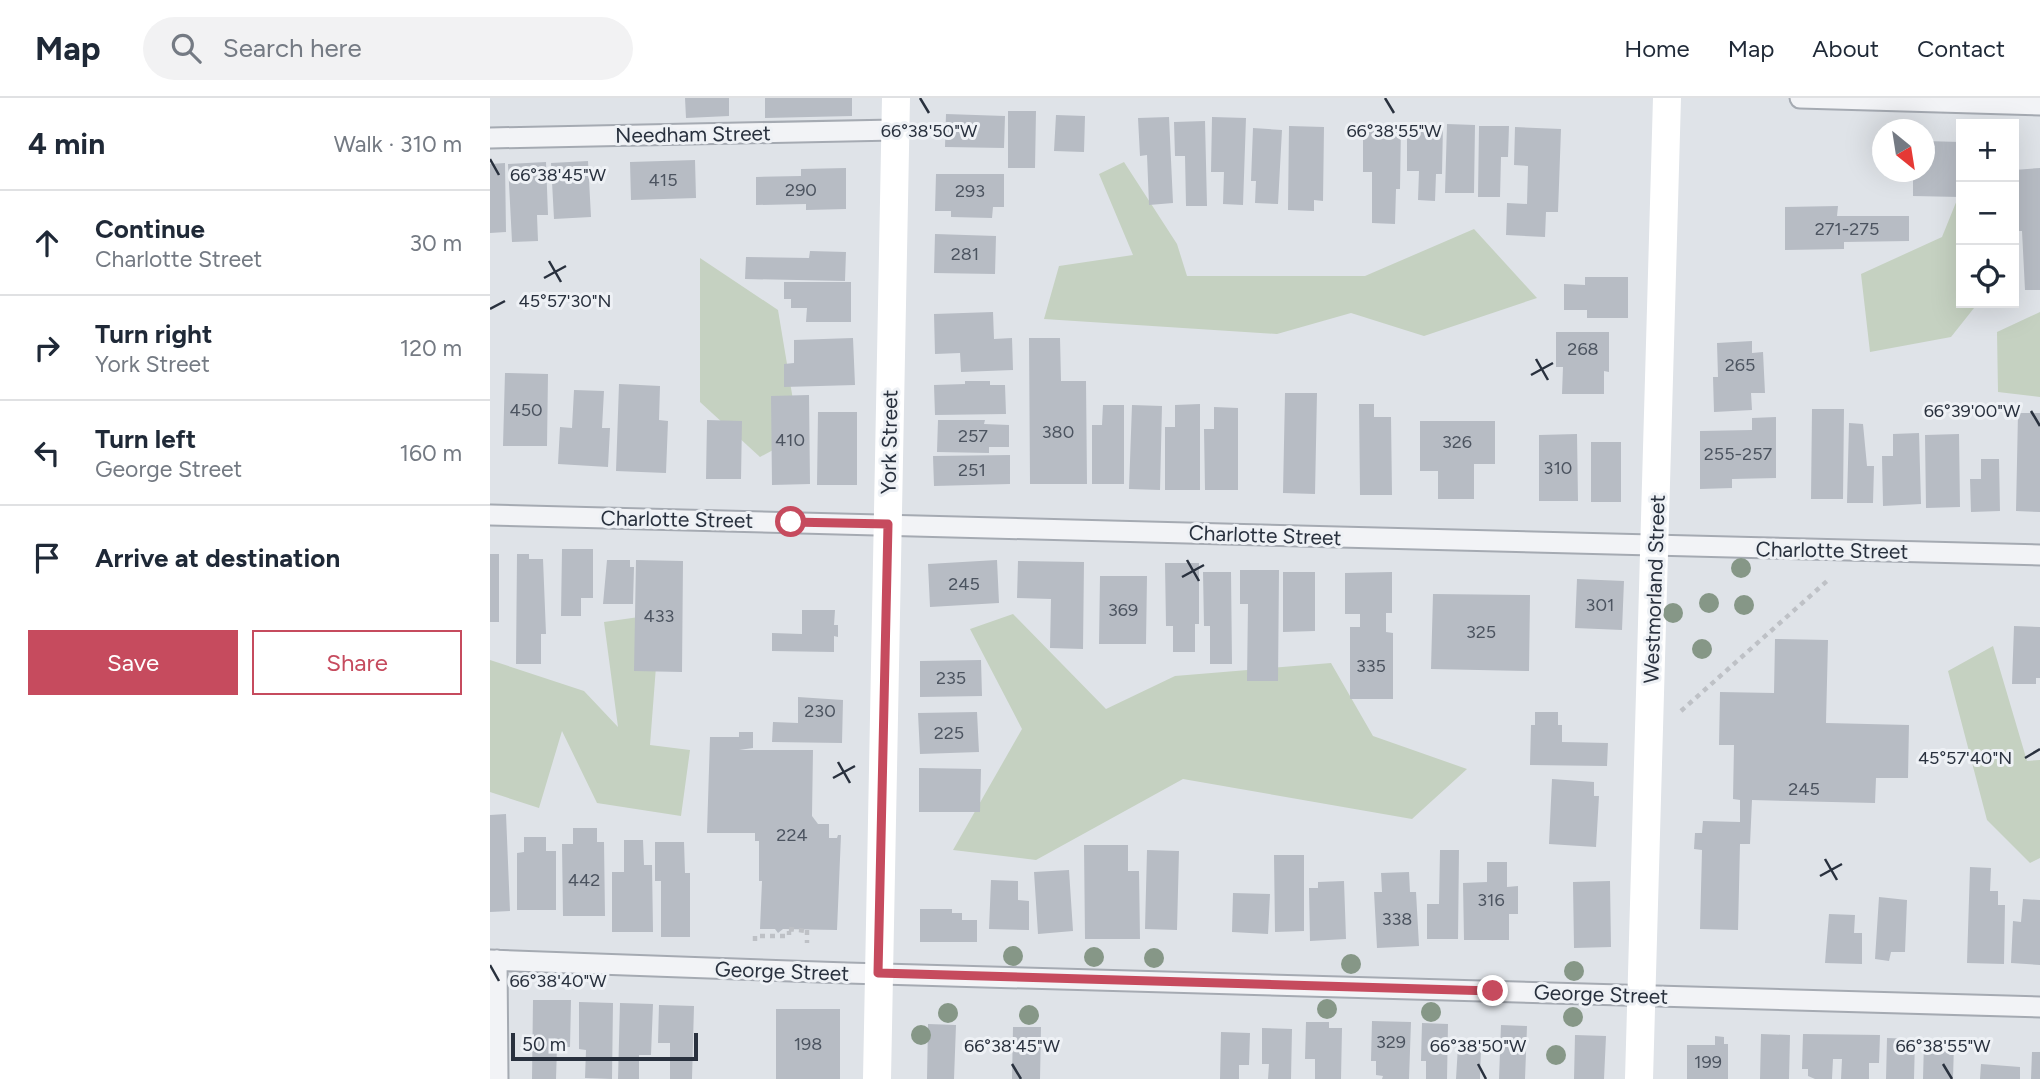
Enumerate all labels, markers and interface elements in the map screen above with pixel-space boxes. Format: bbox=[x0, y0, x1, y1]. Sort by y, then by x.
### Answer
search box bbox=[143, 17, 633, 80]
text: Map bbox=[35, 29, 101, 68]
icon: search bbox=[167, 29, 205, 67]
text: Search here bbox=[223, 32, 362, 64]
text: Home bbox=[1624, 34, 1690, 63]
text: Map bbox=[1728, 34, 1774, 63]
text: About bbox=[1812, 34, 1879, 63]
text: Contact bbox=[1917, 34, 2005, 63]
north arrow bbox=[1872, 119, 1935, 182]
map controls bbox=[1956, 119, 2019, 308]
button: + bbox=[1956, 119, 2019, 182]
street label: Needham Street bbox=[615, 120, 771, 148]
text: 66°38'50"W bbox=[881, 120, 978, 142]
text: 66°38'55"W bbox=[1346, 120, 1442, 142]
text: 4 min bbox=[28, 125, 105, 162]
text: Walk · 310 m bbox=[334, 130, 462, 158]
text: 66°38'45"W bbox=[510, 164, 607, 186]
house number: 415 bbox=[649, 169, 677, 191]
house number: 290 bbox=[785, 179, 817, 201]
house number: 293 bbox=[955, 180, 985, 202]
button: − bbox=[1956, 182, 2019, 245]
text: Continue bbox=[95, 213, 205, 245]
house number: 271-275 bbox=[1815, 218, 1879, 240]
icon: ahead bbox=[28, 224, 66, 262]
text: 30 m bbox=[409, 229, 462, 257]
house number: 281 bbox=[951, 243, 979, 265]
text: Charlotte Street bbox=[95, 245, 262, 273]
button: locate bbox=[1956, 245, 2019, 308]
text: 45°57'30"N bbox=[519, 290, 611, 312]
text: Turn right bbox=[95, 318, 212, 350]
icon: right bbox=[28, 329, 66, 367]
text: 120 m bbox=[400, 334, 462, 362]
house number: 268 bbox=[1567, 338, 1599, 360]
text: York Street bbox=[95, 350, 210, 378]
house number: 265 bbox=[1725, 354, 1755, 376]
street label: York Street bbox=[876, 389, 902, 495]
house number: 450 bbox=[509, 399, 543, 421]
text: 66°39'00"W bbox=[1924, 400, 2021, 422]
house number: 380 bbox=[1042, 421, 1074, 443]
text: Turn left bbox=[95, 423, 196, 455]
house number: 257 bbox=[958, 425, 988, 447]
house number: 410 bbox=[775, 429, 805, 451]
house number: 326 bbox=[1442, 431, 1472, 453]
icon: left bbox=[28, 434, 66, 472]
text: 160 m bbox=[399, 439, 462, 467]
house number: 255-257 bbox=[1704, 443, 1772, 465]
text: George Street bbox=[95, 455, 242, 483]
house number: 310 bbox=[1544, 457, 1572, 479]
house number: 251 bbox=[958, 459, 986, 481]
street label: Westmorland Street bbox=[1638, 494, 1670, 684]
street label: Charlotte Street bbox=[600, 505, 754, 533]
route start bbox=[775, 506, 806, 537]
street label: Charlotte Street bbox=[1188, 520, 1342, 550]
street label: Charlotte Street bbox=[1755, 536, 1909, 564]
icon: arrive bbox=[28, 539, 66, 577]
text: Arrive at destination bbox=[95, 542, 340, 574]
house number: 245 bbox=[948, 573, 980, 595]
house number: 301 bbox=[1586, 594, 1614, 616]
house number: 369 bbox=[1108, 599, 1138, 621]
house number: 433 bbox=[644, 605, 674, 627]
house number: 325 bbox=[1466, 621, 1496, 643]
button: Save bbox=[28, 630, 238, 695]
button: Share bbox=[252, 630, 462, 695]
house number: 335 bbox=[1356, 655, 1386, 677]
house number: 235 bbox=[936, 667, 966, 689]
house number: 230 bbox=[804, 700, 836, 722]
house number: 225 bbox=[934, 722, 964, 744]
text: 45°57'40"N bbox=[1918, 747, 2012, 769]
house number: 245 bbox=[1788, 778, 1820, 800]
house number: 224 bbox=[776, 824, 808, 846]
house number: 442 bbox=[568, 869, 600, 891]
house number: 316 bbox=[1477, 889, 1505, 911]
house number: 338 bbox=[1382, 908, 1412, 930]
street label: George Street bbox=[714, 956, 850, 986]
text: 66°38'40"W bbox=[509, 970, 607, 992]
route end bbox=[1477, 975, 1508, 1006]
street label: George Street bbox=[1533, 979, 1669, 1009]
scale bar bbox=[511, 1030, 698, 1062]
house number: 329 bbox=[1376, 1031, 1406, 1053]
text: 50 m bbox=[522, 1033, 566, 1056]
house number: 198 bbox=[794, 1033, 822, 1055]
text: 66°38'45"W bbox=[964, 1035, 1061, 1057]
text: 66°38'50"W bbox=[1430, 1035, 1527, 1057]
text: 66°38'55"W bbox=[1895, 1035, 1991, 1057]
house number: 199 bbox=[1694, 1051, 1722, 1073]

